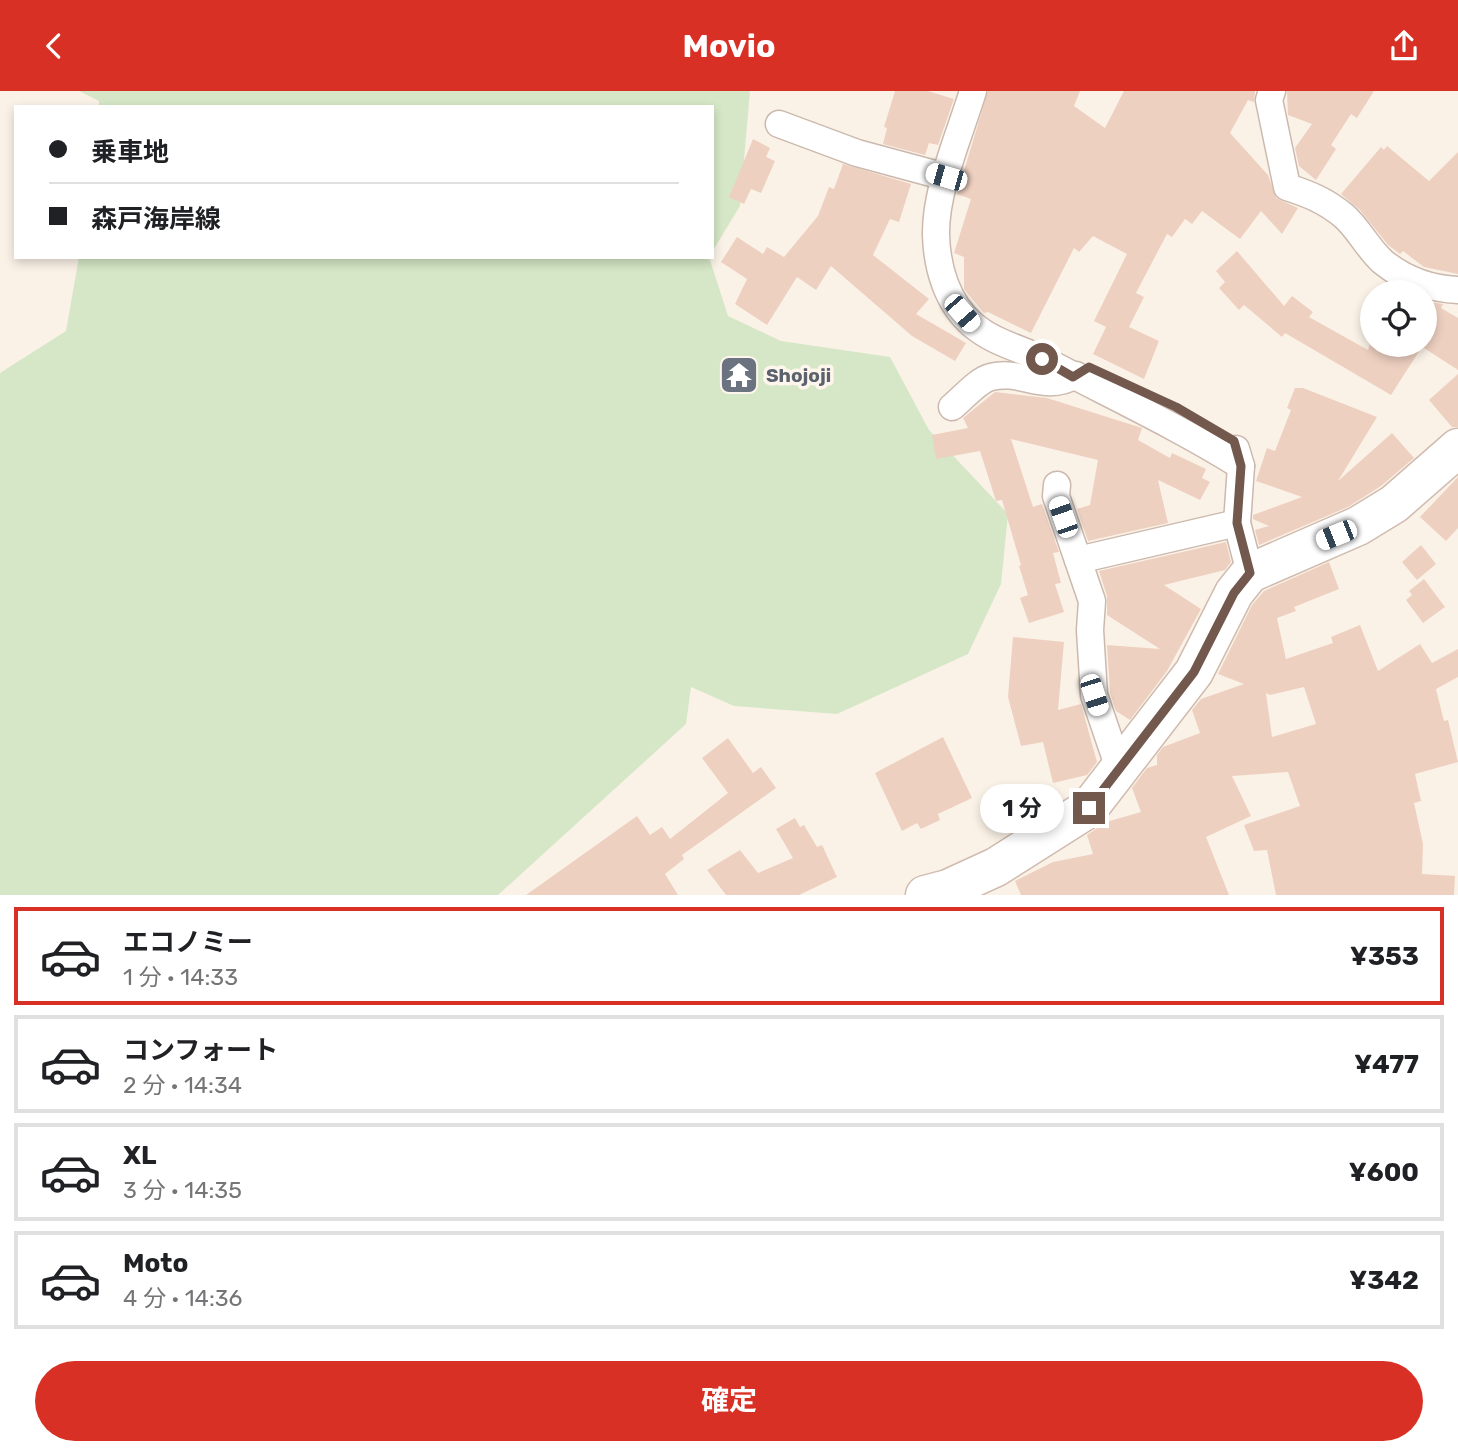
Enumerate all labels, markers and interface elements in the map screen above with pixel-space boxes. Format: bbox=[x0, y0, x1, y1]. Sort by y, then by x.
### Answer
icon: back bbox=[35, 27, 73, 65]
text: Movio bbox=[682, 27, 776, 65]
icon: share bbox=[1385, 27, 1423, 65]
text: 乗車地 bbox=[91, 137, 169, 168]
car bbox=[923, 161, 970, 193]
text: 森戸海岸線 bbox=[91, 204, 221, 235]
map controls bbox=[1360, 280, 1437, 357]
button: locate bbox=[1360, 280, 1437, 357]
car bbox=[941, 290, 984, 336]
route start bbox=[1026, 343, 1058, 375]
temple icon: Shojoji bbox=[718, 354, 760, 396]
place label: Shojoji bbox=[766, 364, 831, 387]
car bbox=[1047, 494, 1080, 540]
car bbox=[1313, 517, 1360, 553]
car bbox=[1078, 672, 1111, 718]
callout: 1 分 bbox=[981, 783, 1064, 833]
route end bbox=[1073, 792, 1105, 824]
text: 1 分 bbox=[1002, 794, 1042, 822]
icon: car bbox=[39, 925, 102, 988]
text: エコノミー bbox=[123, 927, 253, 958]
text: ¥353 bbox=[1350, 941, 1419, 972]
text: 1 分 · 14:33 bbox=[123, 963, 238, 991]
icon: car bbox=[39, 1033, 102, 1096]
text: コンフォート bbox=[123, 1035, 278, 1066]
text: ¥477 bbox=[1354, 1049, 1419, 1080]
text: 2 分 · 14:34 bbox=[123, 1071, 242, 1099]
text: XL bbox=[123, 1140, 156, 1171]
icon: car bbox=[39, 1141, 102, 1204]
text: ¥600 bbox=[1349, 1157, 1419, 1188]
text: 3 分 · 14:35 bbox=[123, 1176, 242, 1204]
text: Moto bbox=[123, 1248, 188, 1279]
icon: car bbox=[39, 1249, 102, 1312]
text: ¥342 bbox=[1349, 1265, 1419, 1296]
text: 4 分 · 14:36 bbox=[123, 1284, 243, 1312]
button: 確定 bbox=[35, 1361, 1423, 1441]

